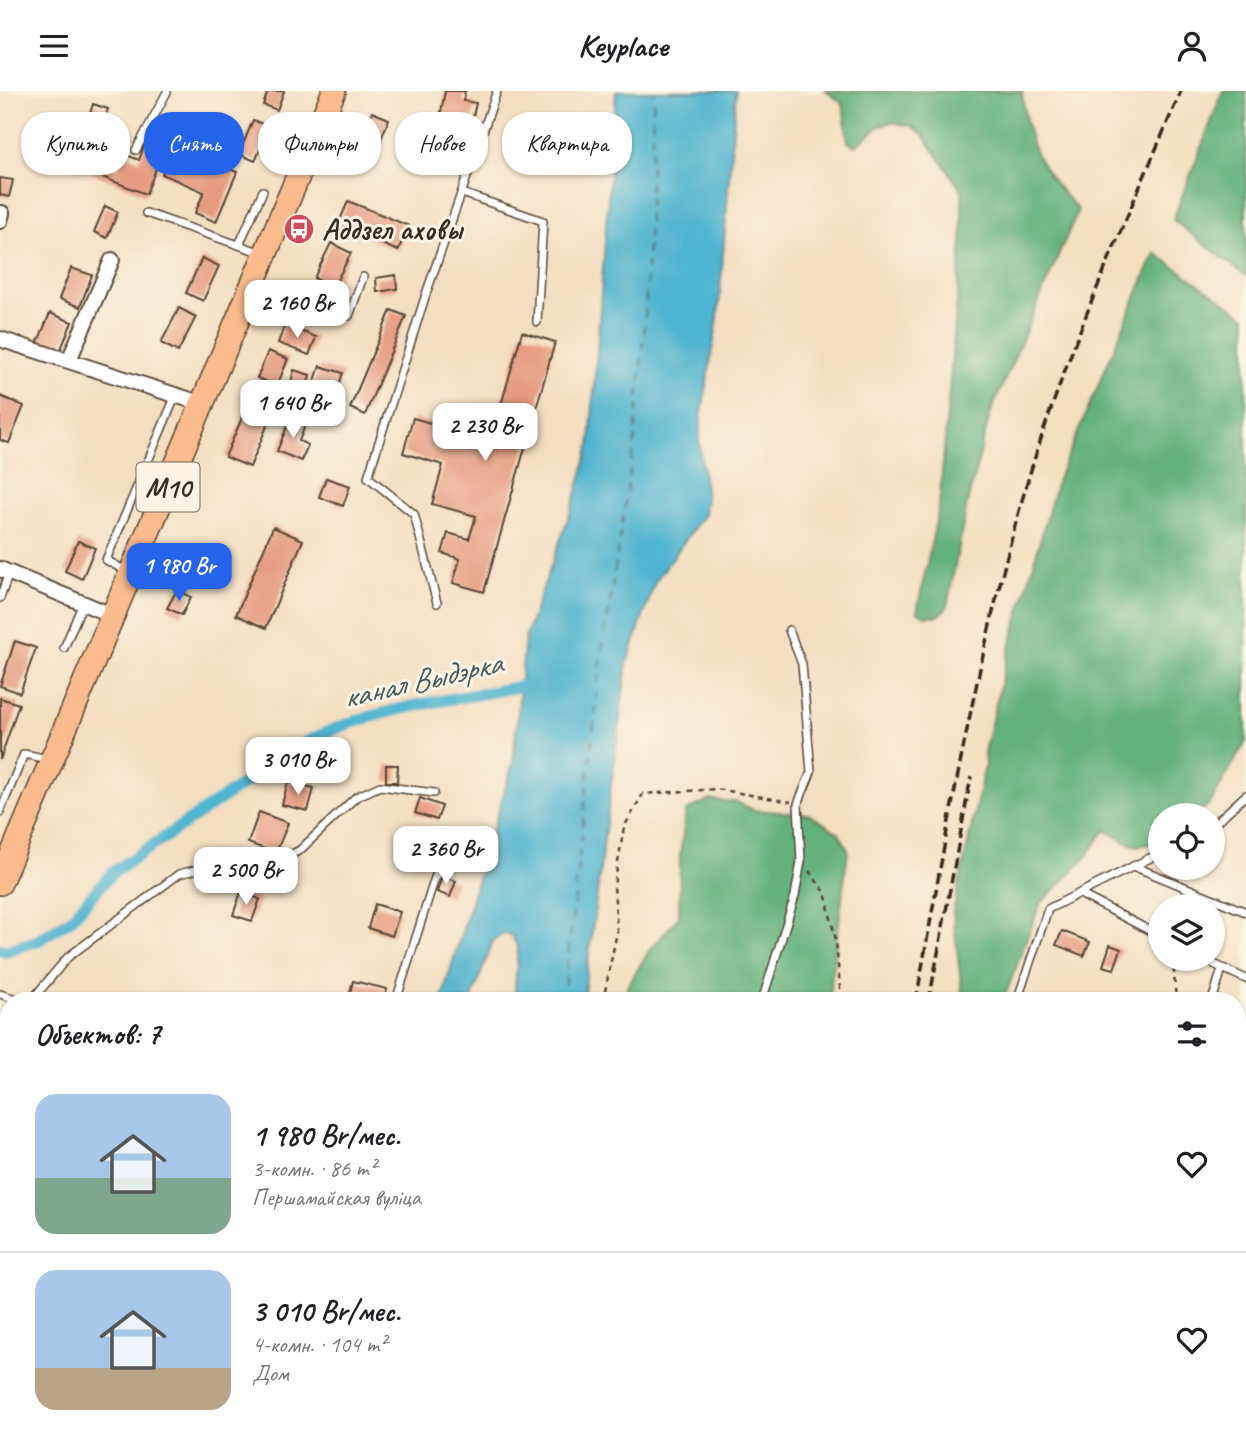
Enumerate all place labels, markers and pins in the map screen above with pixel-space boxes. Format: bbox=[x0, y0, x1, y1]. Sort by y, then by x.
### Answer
place label: Аддзел аховы bbox=[322, 210, 464, 248]
bus stop icon: Аддзел аховы bbox=[282, 212, 316, 246]
pin: 2 160 Br bbox=[225, 281, 369, 340]
pin: 1 640 Br bbox=[221, 381, 365, 440]
pin: 2 230 Br bbox=[413, 403, 557, 463]
pin: 1 980 Br bbox=[107, 543, 251, 603]
pin: 3 010 Br bbox=[226, 737, 370, 797]
pin: 2 360 Br bbox=[374, 827, 518, 886]
pin: 2 500 Br bbox=[174, 847, 318, 907]

